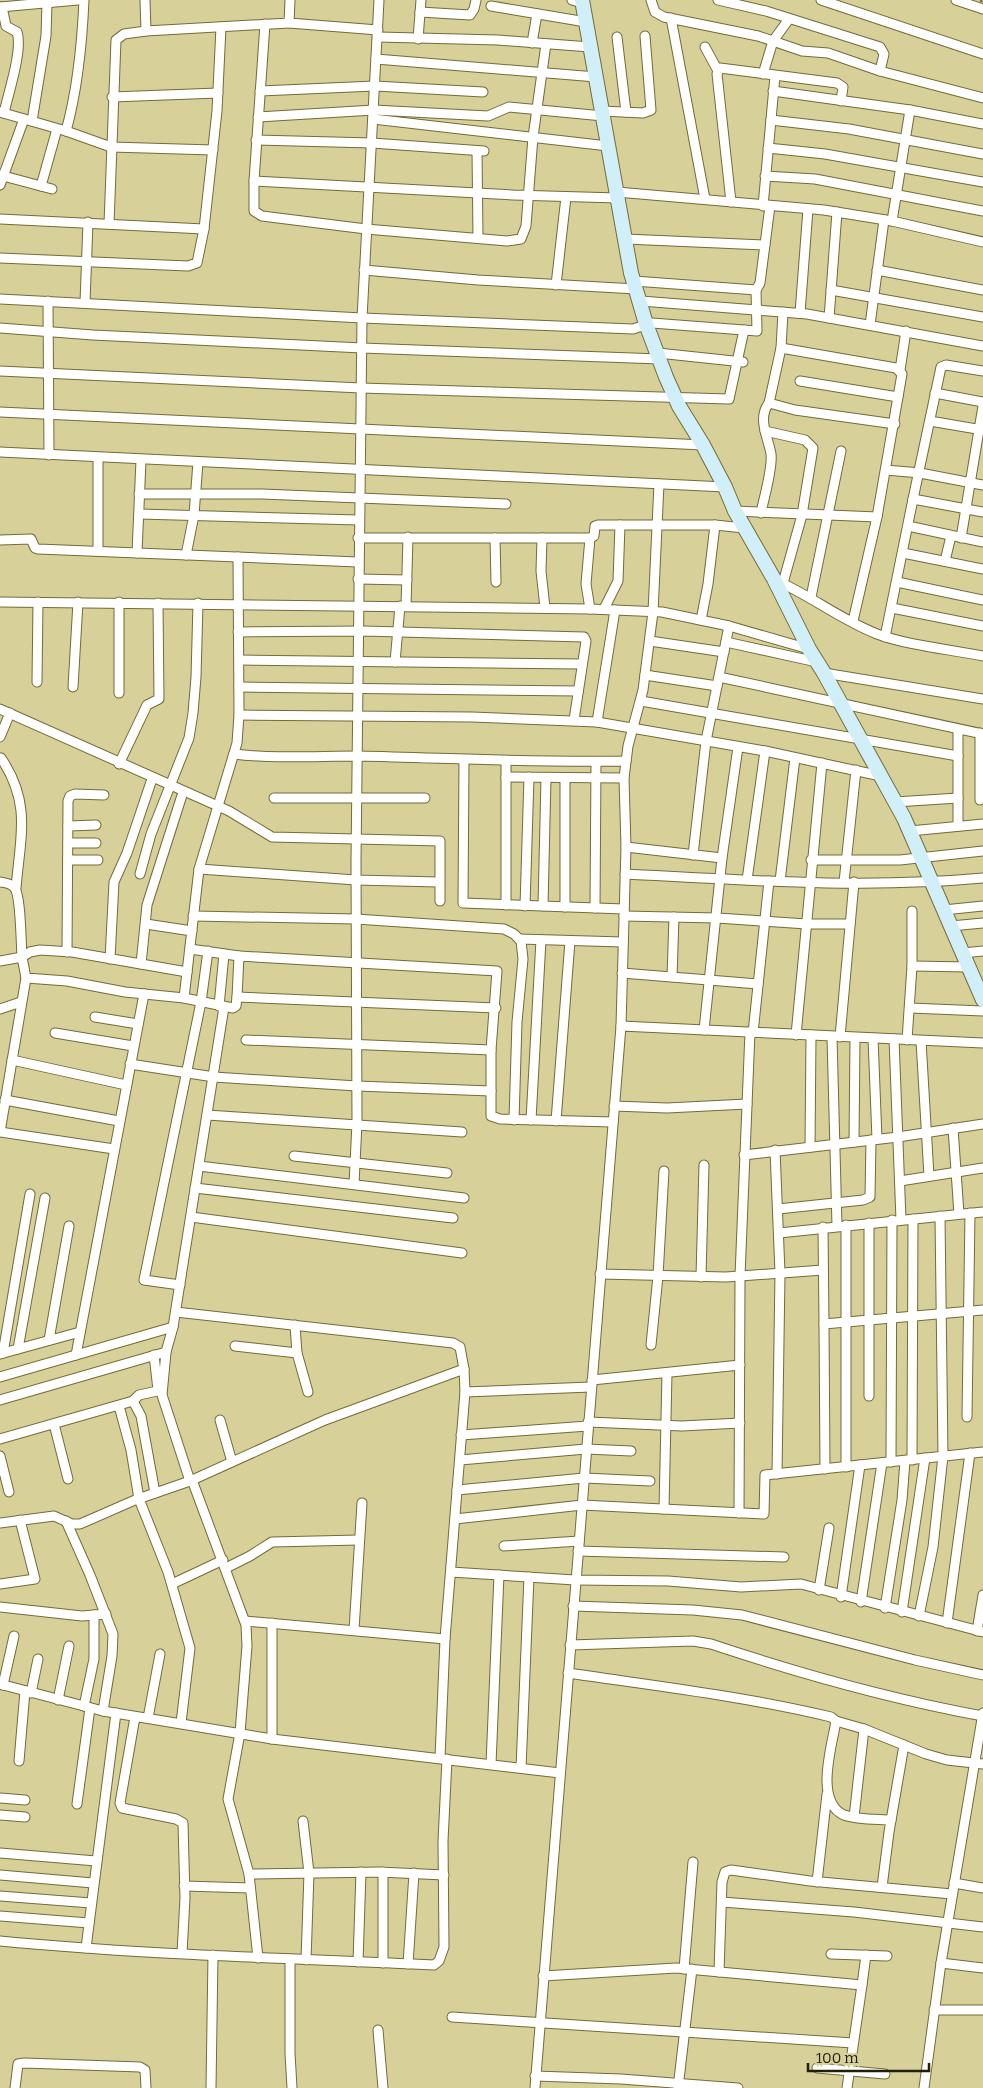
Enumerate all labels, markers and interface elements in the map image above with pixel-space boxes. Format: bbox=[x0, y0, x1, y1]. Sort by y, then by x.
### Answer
scale bar bbox=[808, 2040, 929, 2072]
text: 100 m bbox=[816, 2049, 859, 2067]

